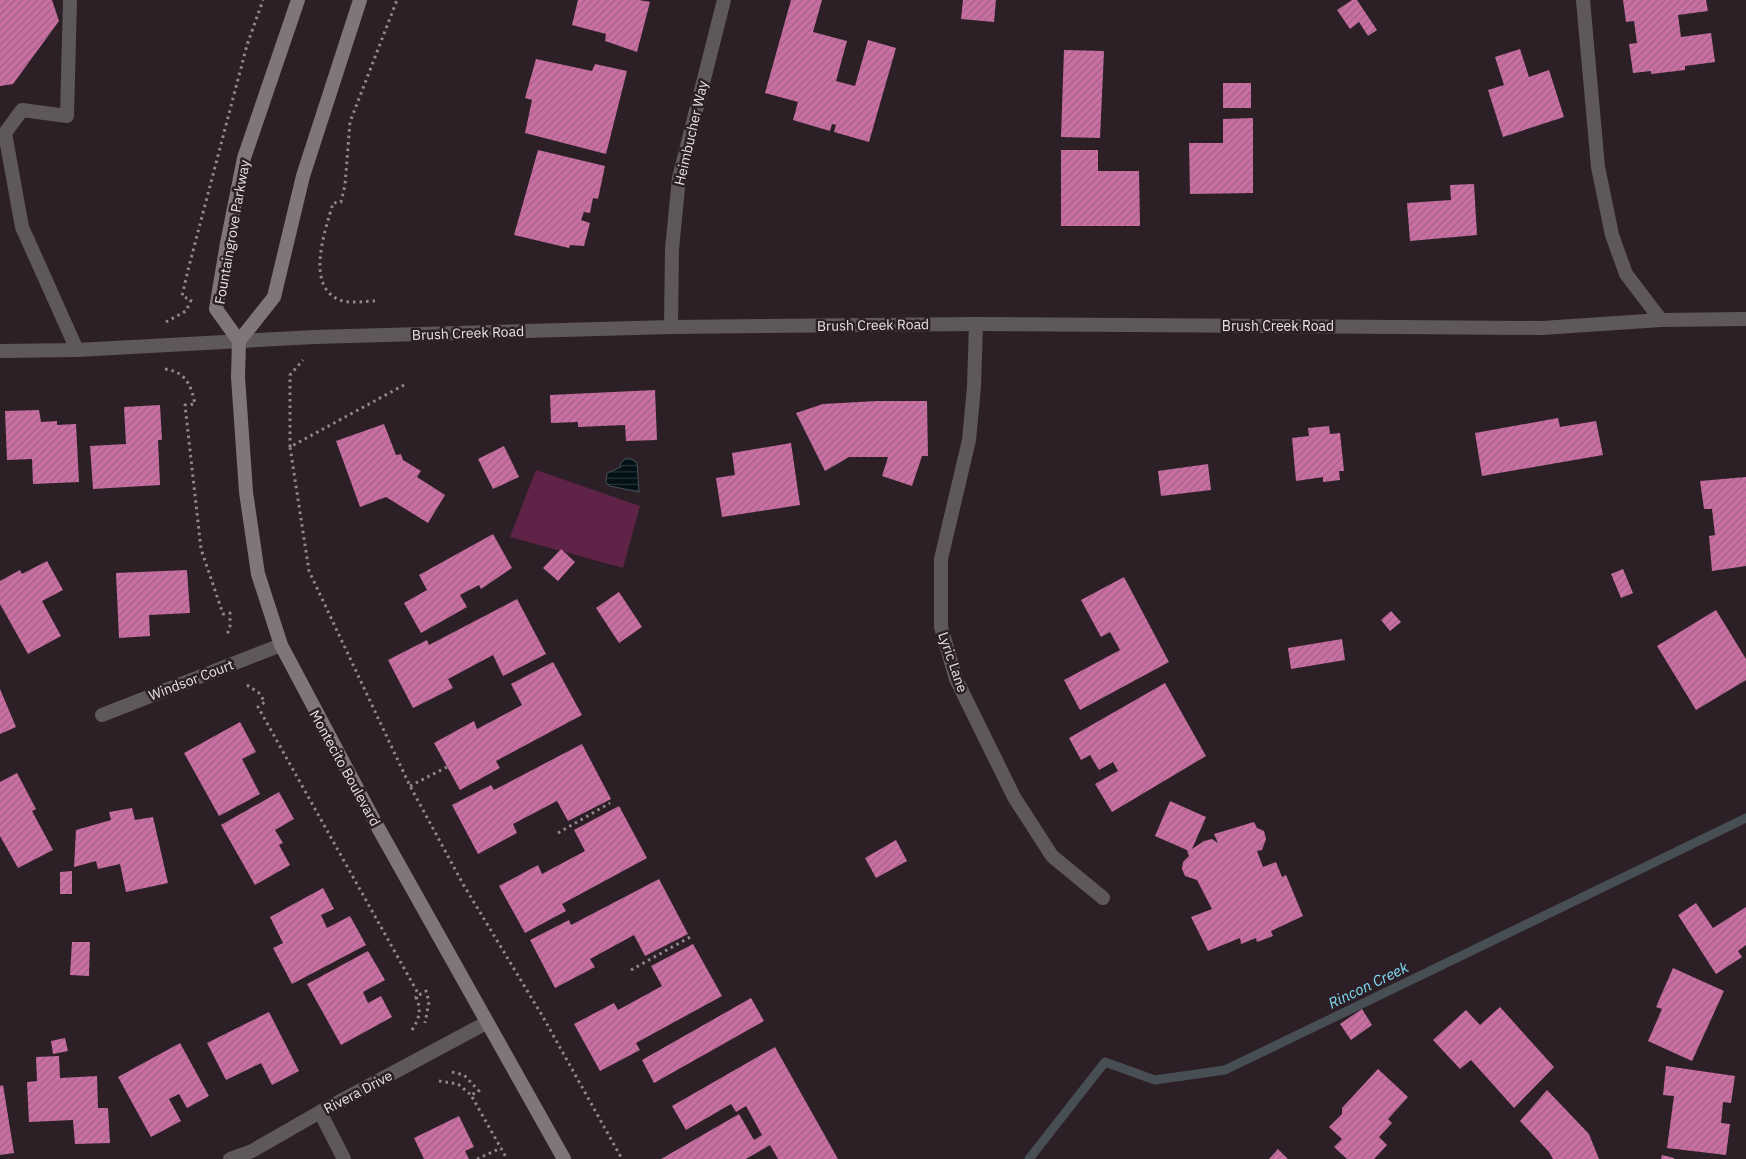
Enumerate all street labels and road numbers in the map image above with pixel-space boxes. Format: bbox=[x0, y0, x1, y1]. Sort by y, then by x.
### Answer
street label: Heimbucher Way bbox=[670, 79, 712, 187]
street label: Fountaingrove Parkway bbox=[210, 158, 254, 306]
street label: Brush Creek Road bbox=[817, 315, 929, 335]
street label: Brush Creek Road bbox=[1222, 317, 1334, 335]
street label: Brush Creek Road bbox=[412, 322, 524, 344]
street label: Lyric Lane bbox=[934, 630, 972, 695]
street label: Windsor Court bbox=[146, 655, 236, 704]
street label: Montecito Boulevard bbox=[306, 707, 384, 829]
street label: Rivera Drive bbox=[321, 1066, 396, 1118]

